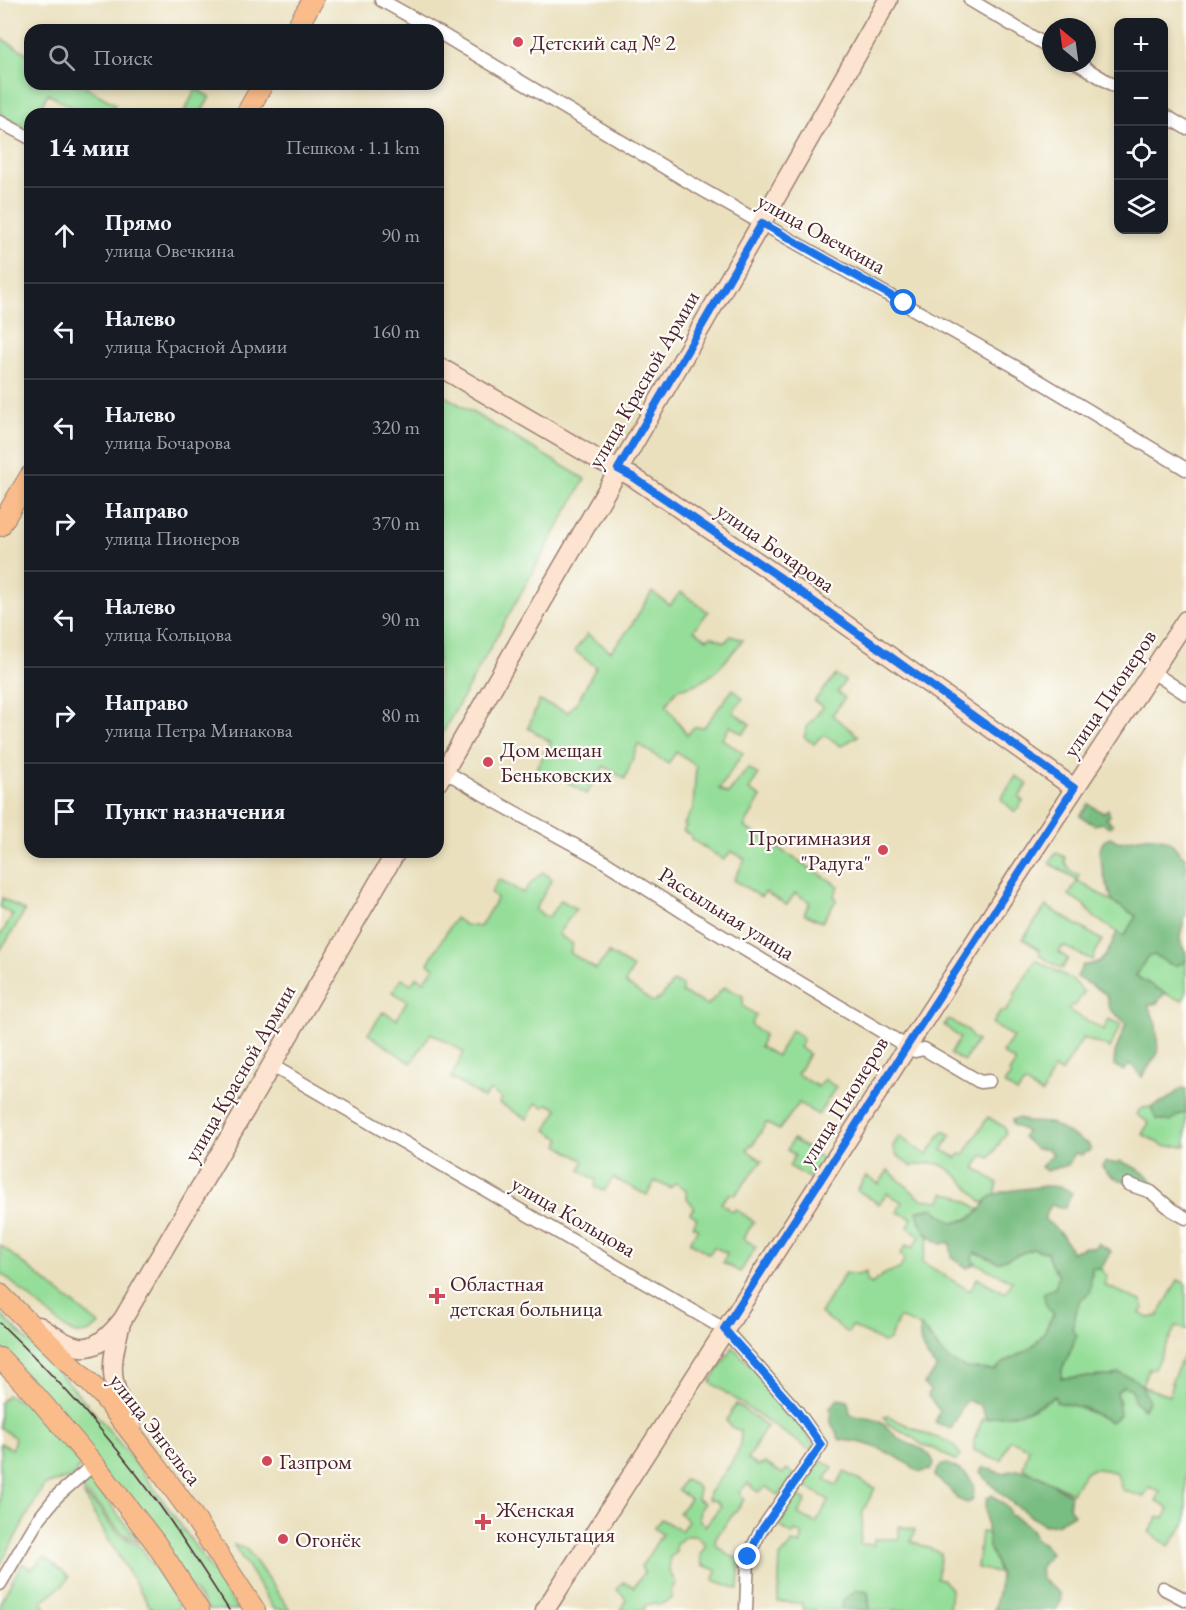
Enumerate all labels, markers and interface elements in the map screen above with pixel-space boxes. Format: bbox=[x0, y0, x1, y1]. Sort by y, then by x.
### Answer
north arrow bbox=[1042, 18, 1096, 72]
map controls bbox=[1114, 18, 1168, 234]
button: + bbox=[1114, 18, 1168, 72]
search box bbox=[24, 24, 444, 90]
place label: Детский сад № 2 bbox=[530, 28, 676, 57]
marker: Детский сад № 2 bbox=[511, 35, 525, 49]
icon: search bbox=[45, 41, 78, 74]
text: Поиск bbox=[93, 43, 153, 72]
button: − bbox=[1114, 72, 1168, 126]
button: locate bbox=[1114, 126, 1168, 180]
text: 14 мин bbox=[48, 130, 129, 164]
text: Пешком · 1.1 km bbox=[286, 134, 420, 160]
button: layers bbox=[1114, 180, 1168, 234]
street label: улица Овечкина bbox=[752, 186, 891, 281]
text: Прямо bbox=[105, 208, 172, 237]
icon: ahead bbox=[48, 219, 81, 252]
text: 90 m bbox=[381, 222, 420, 248]
text: улица Овечкина bbox=[105, 237, 235, 263]
street label: улица Красной Армии bbox=[581, 285, 706, 473]
route start bbox=[890, 289, 916, 315]
text: Налево bbox=[105, 304, 175, 333]
icon: left bbox=[48, 315, 81, 348]
text: 160 m bbox=[372, 318, 420, 344]
text: улица Красной Армии bbox=[105, 333, 287, 359]
text: Налево bbox=[105, 400, 175, 429]
icon: left bbox=[48, 411, 81, 444]
text: 320 m bbox=[372, 414, 420, 440]
text: улица Бочарова bbox=[105, 429, 231, 455]
text: Направо bbox=[105, 496, 188, 525]
street label: улица Бочарова bbox=[711, 496, 841, 599]
icon: right bbox=[48, 507, 81, 540]
text: 370 m bbox=[372, 510, 420, 536]
text: улица Пионеров bbox=[105, 525, 240, 551]
text: Налево bbox=[105, 592, 175, 621]
icon: left bbox=[48, 603, 81, 636]
text: 90 m bbox=[381, 606, 420, 632]
text: улица Кольцова bbox=[105, 621, 232, 647]
street label: улица Пионеров bbox=[1056, 624, 1163, 763]
text: Направо bbox=[105, 688, 188, 717]
icon: right bbox=[48, 699, 81, 732]
text: 80 m bbox=[381, 702, 420, 728]
text: улица Петра Минакова bbox=[105, 717, 293, 743]
place label: Дом мещан Беньковских bbox=[500, 735, 613, 789]
marker: Дом мещан Беньковских bbox=[481, 755, 495, 769]
icon: arrive bbox=[48, 795, 81, 828]
text: Пункт назначения bbox=[105, 797, 285, 826]
place label: Прогимназия "Радуга" bbox=[747, 823, 871, 877]
marker: Прогимназия "Радуга" bbox=[876, 843, 890, 857]
street label: Рассыльная улица bbox=[653, 860, 800, 967]
street label: улица Красной Армии bbox=[177, 979, 302, 1167]
street label: улица Пионеров bbox=[792, 1031, 895, 1172]
street label: улица Кольцова bbox=[506, 1169, 642, 1264]
place label: Областная детская больница bbox=[450, 1269, 603, 1323]
marker: Областная детская больница bbox=[428, 1287, 446, 1305]
street label: улица Энгельса bbox=[103, 1367, 209, 1492]
place label: Газпром bbox=[279, 1447, 352, 1476]
marker: Газпром bbox=[260, 1454, 274, 1468]
place label: Женская консультация bbox=[495, 1495, 615, 1549]
marker: Женская консультация bbox=[474, 1513, 492, 1531]
place label: Огонёк bbox=[295, 1525, 362, 1554]
marker: Огонёк bbox=[276, 1532, 290, 1546]
route end bbox=[734, 1543, 760, 1569]

